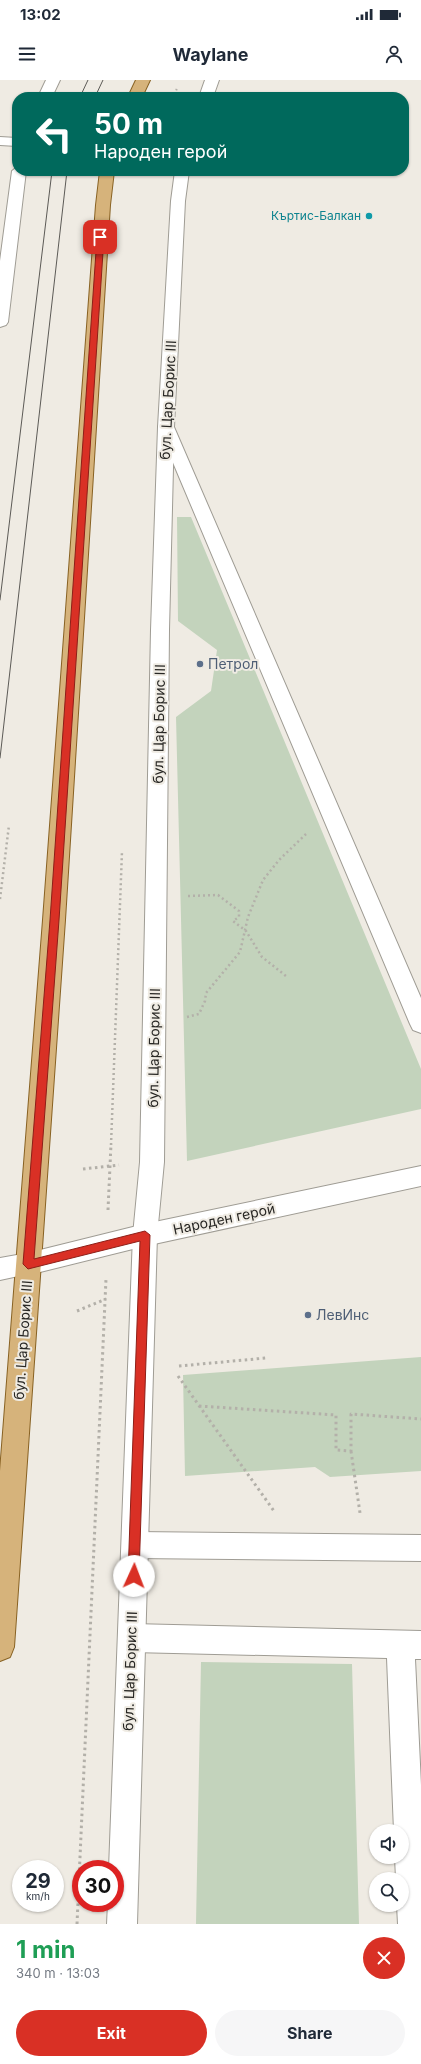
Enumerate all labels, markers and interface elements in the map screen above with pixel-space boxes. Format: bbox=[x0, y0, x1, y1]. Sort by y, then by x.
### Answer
text: 13:02 bbox=[20, 5, 61, 24]
icon: menu bbox=[16, 43, 38, 65]
icon: person bbox=[383, 43, 405, 65]
text: Waylane bbox=[173, 44, 248, 65]
text: 50 m bbox=[94, 107, 163, 141]
icon: left bbox=[28, 108, 80, 160]
text: Народен герой bbox=[94, 141, 227, 162]
place label: Къртис-Балкан bbox=[271, 208, 361, 223]
marker: Къртис-Балкан bbox=[364, 211, 374, 221]
pin bbox=[83, 220, 117, 254]
icon: arrive bbox=[89, 226, 111, 248]
street label: бул. Цар Борис III bbox=[156, 340, 179, 460]
place label: Петрол bbox=[208, 655, 258, 672]
marker: Петрол bbox=[195, 659, 205, 669]
street label: бул. Цар Борис III bbox=[149, 664, 168, 784]
street label: бул. Цар Борис III bbox=[144, 988, 163, 1108]
street label: Народен герой bbox=[171, 1199, 276, 1238]
street label: бул. Цар Борис III bbox=[10, 1280, 35, 1400]
place label: ЛевИнс bbox=[316, 1306, 369, 1323]
marker: ЛевИнс bbox=[303, 1310, 313, 1320]
position arrow bbox=[113, 1555, 155, 1597]
street label: бул. Цар Борис III bbox=[119, 1611, 140, 1731]
map controls bbox=[369, 1824, 409, 1912]
button: sound bbox=[369, 1824, 409, 1864]
speed limit sign: 30 bbox=[72, 1860, 124, 1912]
text: 29 bbox=[25, 1869, 51, 1893]
button: search bbox=[369, 1872, 409, 1912]
text: km/h bbox=[26, 1890, 50, 1902]
text: 1 min bbox=[16, 1935, 75, 1964]
button: close bbox=[363, 1937, 405, 1979]
text: 340 m · 13:03 bbox=[16, 1965, 100, 1981]
button: Exit bbox=[16, 2010, 207, 2056]
button: Share bbox=[215, 2010, 405, 2056]

